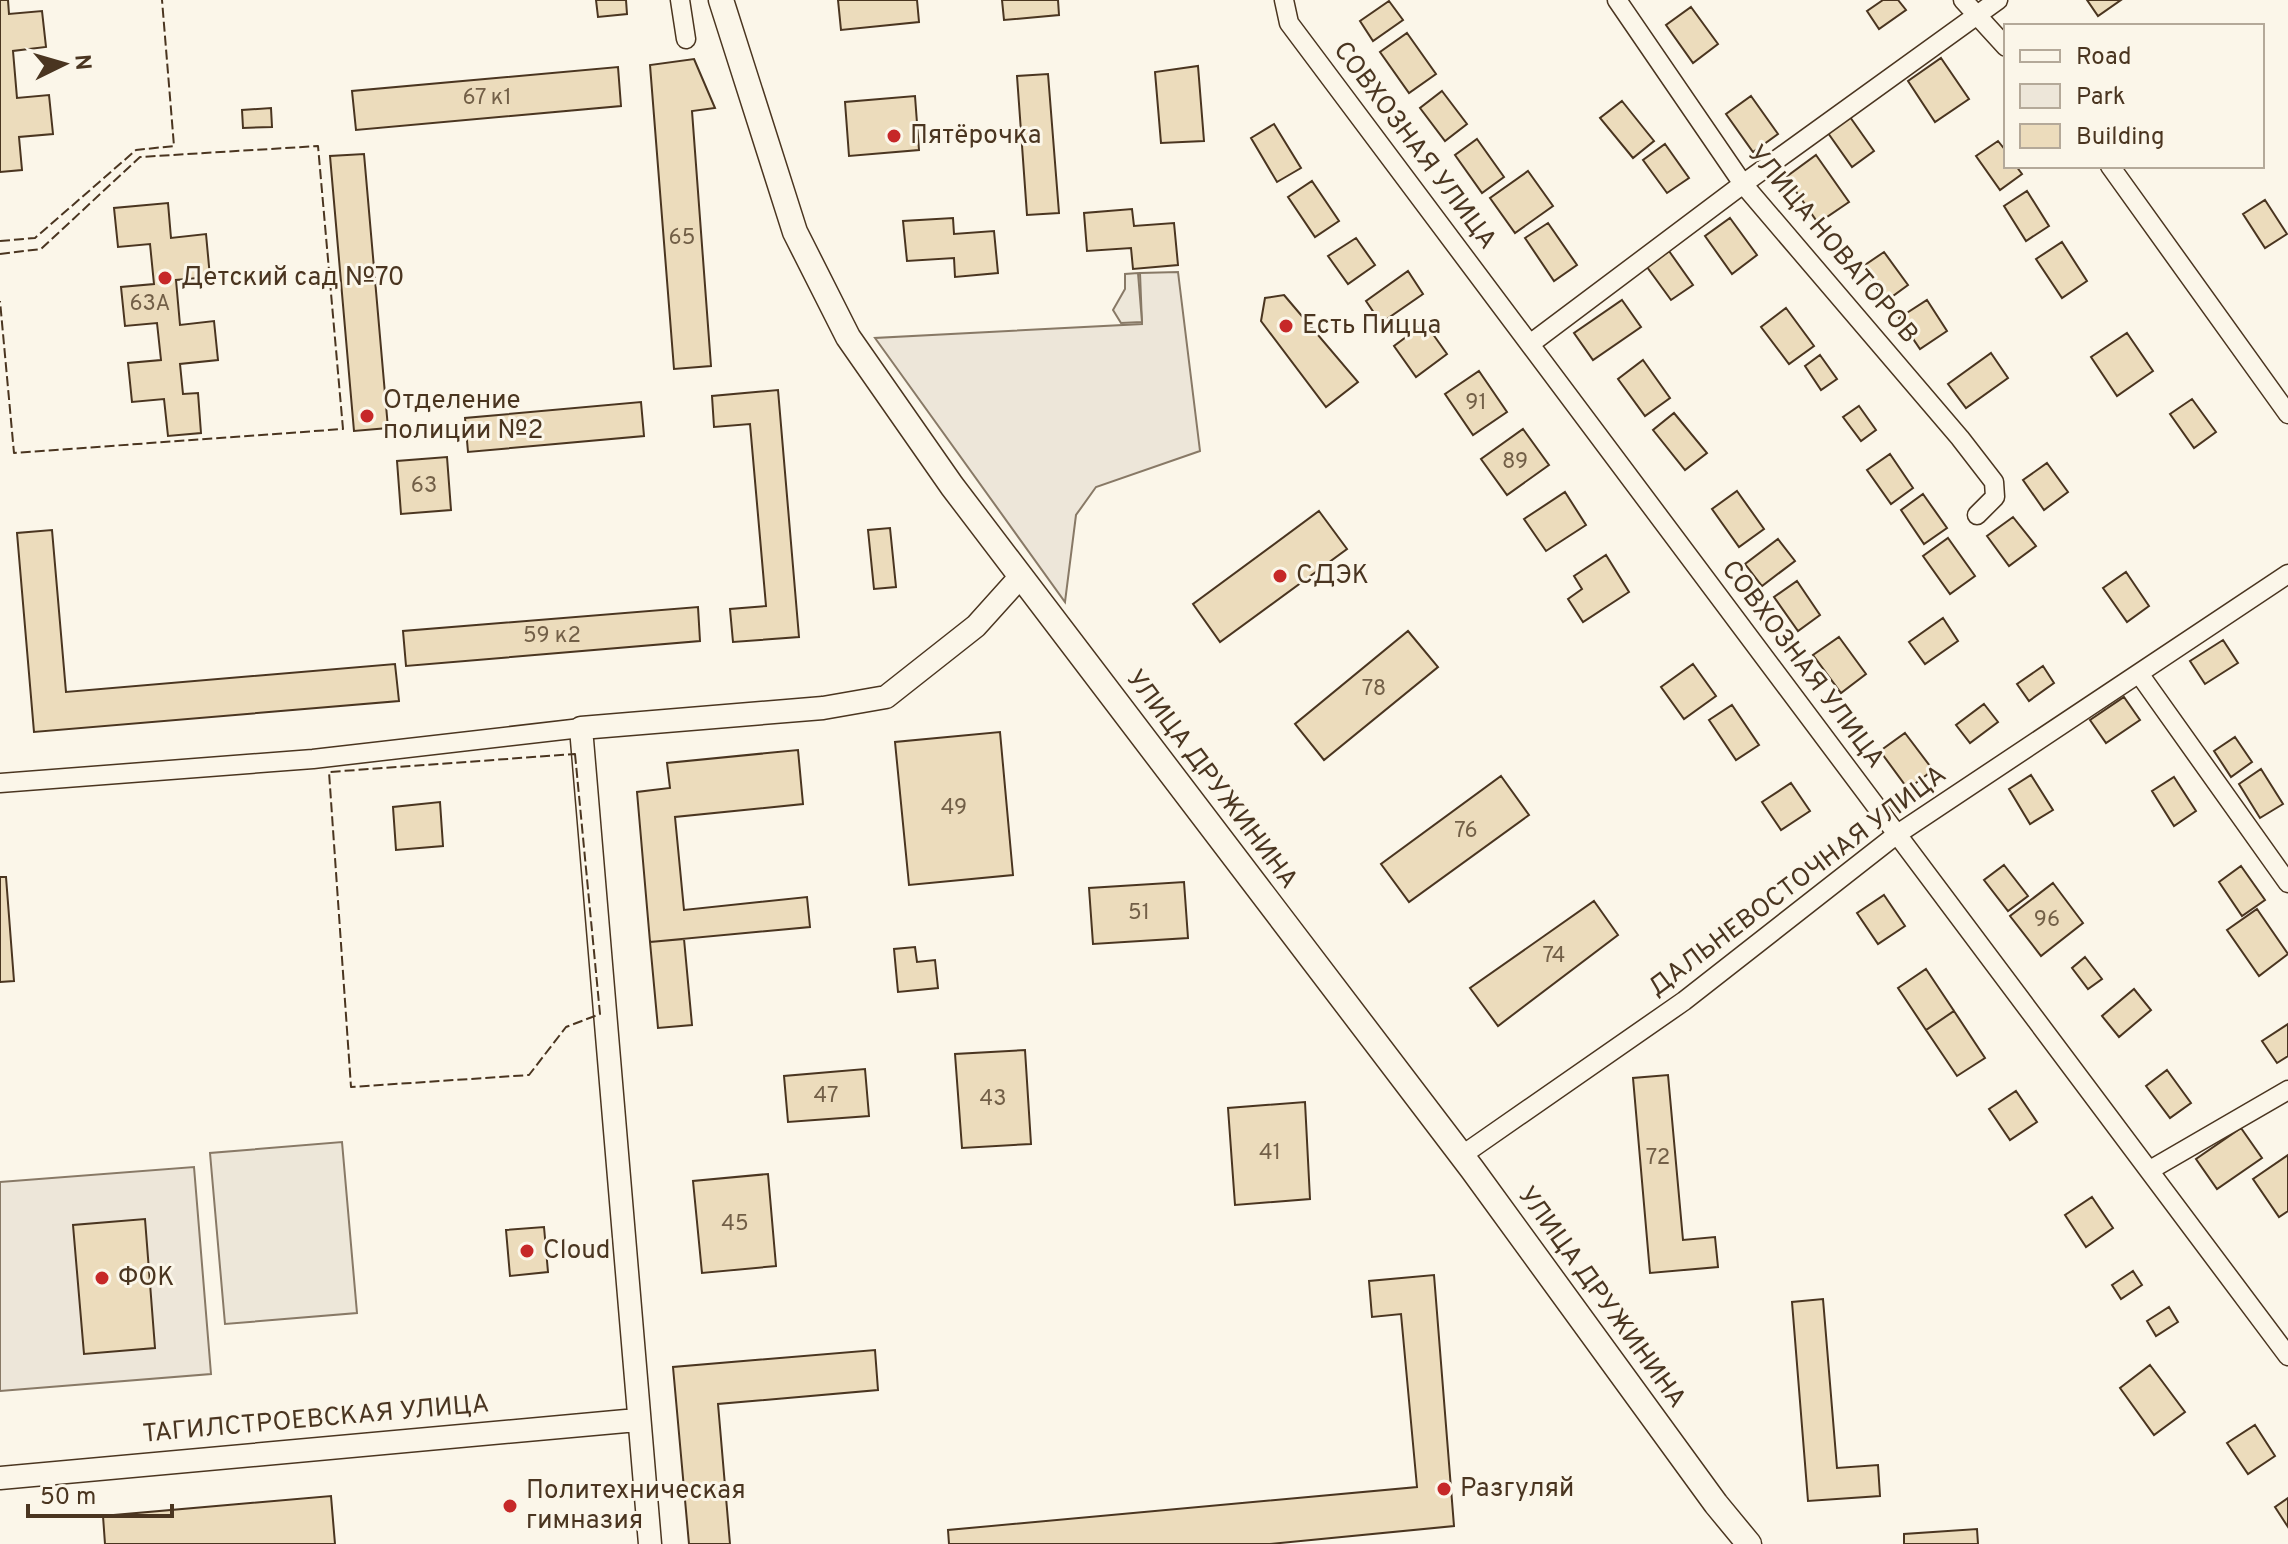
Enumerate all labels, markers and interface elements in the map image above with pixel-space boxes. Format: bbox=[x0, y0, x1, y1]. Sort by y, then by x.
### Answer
north arrow bbox=[24, 24, 104, 104]
legend bbox=[2004, 24, 2264, 168]
street label: СОВХОЗНАЯ УЛИЦА bbox=[1325, 35, 1503, 257]
text: Road bbox=[2076, 43, 2132, 73]
text: N bbox=[67, 53, 96, 72]
text: Park bbox=[2076, 83, 2126, 113]
house number: 67 к1 bbox=[462, 85, 512, 112]
place label: Пятёрочка bbox=[910, 120, 1042, 153]
text: Building bbox=[2076, 123, 2165, 153]
marker: Пятёрочка bbox=[885, 127, 903, 145]
street label: УЛИЦА НОВАТОРОВ bbox=[1739, 139, 1925, 351]
house number: 65 bbox=[669, 225, 695, 252]
place label: Детский сад №70 bbox=[181, 262, 404, 295]
marker: Детский сад №70 bbox=[156, 269, 174, 287]
house number: 63А bbox=[129, 291, 171, 318]
place label: Есть Пицца bbox=[1302, 310, 1441, 343]
marker: Есть Пицца bbox=[1277, 317, 1295, 335]
place label: Отделение полиции №2 bbox=[383, 385, 544, 448]
house number: 91 bbox=[1465, 390, 1487, 417]
marker: Отделение полиции №2 bbox=[358, 407, 376, 425]
house number: 89 bbox=[1502, 449, 1528, 476]
house number: 63 bbox=[411, 473, 437, 500]
street label: СОВХОЗНАЯ УЛИЦА bbox=[1713, 554, 1891, 776]
place label: СДЭК bbox=[1296, 560, 1369, 593]
marker: СДЭК bbox=[1271, 567, 1289, 585]
house number: 59 к2 bbox=[523, 623, 581, 650]
street label: УЛИЦА ДРУЖИНИНА bbox=[1118, 664, 1304, 896]
house number: 78 bbox=[1362, 676, 1386, 703]
street label: ДАЛЬНЕВОСТОЧНАЯ УЛИЦА bbox=[1642, 759, 1954, 1005]
house number: 49 bbox=[941, 795, 967, 822]
house number: 76 bbox=[1454, 818, 1478, 845]
house number: 51 bbox=[1128, 900, 1150, 927]
house number: 96 bbox=[2034, 907, 2060, 934]
house number: 74 bbox=[1543, 943, 1565, 970]
house number: 47 bbox=[814, 1083, 838, 1110]
house number: 43 bbox=[980, 1086, 1006, 1113]
house number: 41 bbox=[1259, 1140, 1281, 1167]
house number: 72 bbox=[1646, 1145, 1670, 1172]
street label: УЛИЦА ДРУЖИНИНА bbox=[1510, 1181, 1692, 1415]
house number: 45 bbox=[721, 1211, 749, 1238]
place label: Cloud bbox=[543, 1235, 610, 1268]
marker: Cloud bbox=[518, 1242, 536, 1260]
place label: ФОК bbox=[118, 1262, 174, 1295]
marker: ФОК bbox=[93, 1269, 111, 1287]
street label: ТАГИЛСТРОЕВСКАЯ УЛИЦА bbox=[141, 1388, 491, 1452]
scale bar bbox=[28, 1468, 172, 1518]
place label: Разгуляй bbox=[1460, 1473, 1574, 1506]
place label: Политехническая гимназия bbox=[526, 1475, 746, 1538]
marker: Разгуляй bbox=[1435, 1480, 1453, 1498]
text: 50 m bbox=[40, 1483, 96, 1513]
marker: Политехническая гимназия bbox=[501, 1497, 519, 1515]

